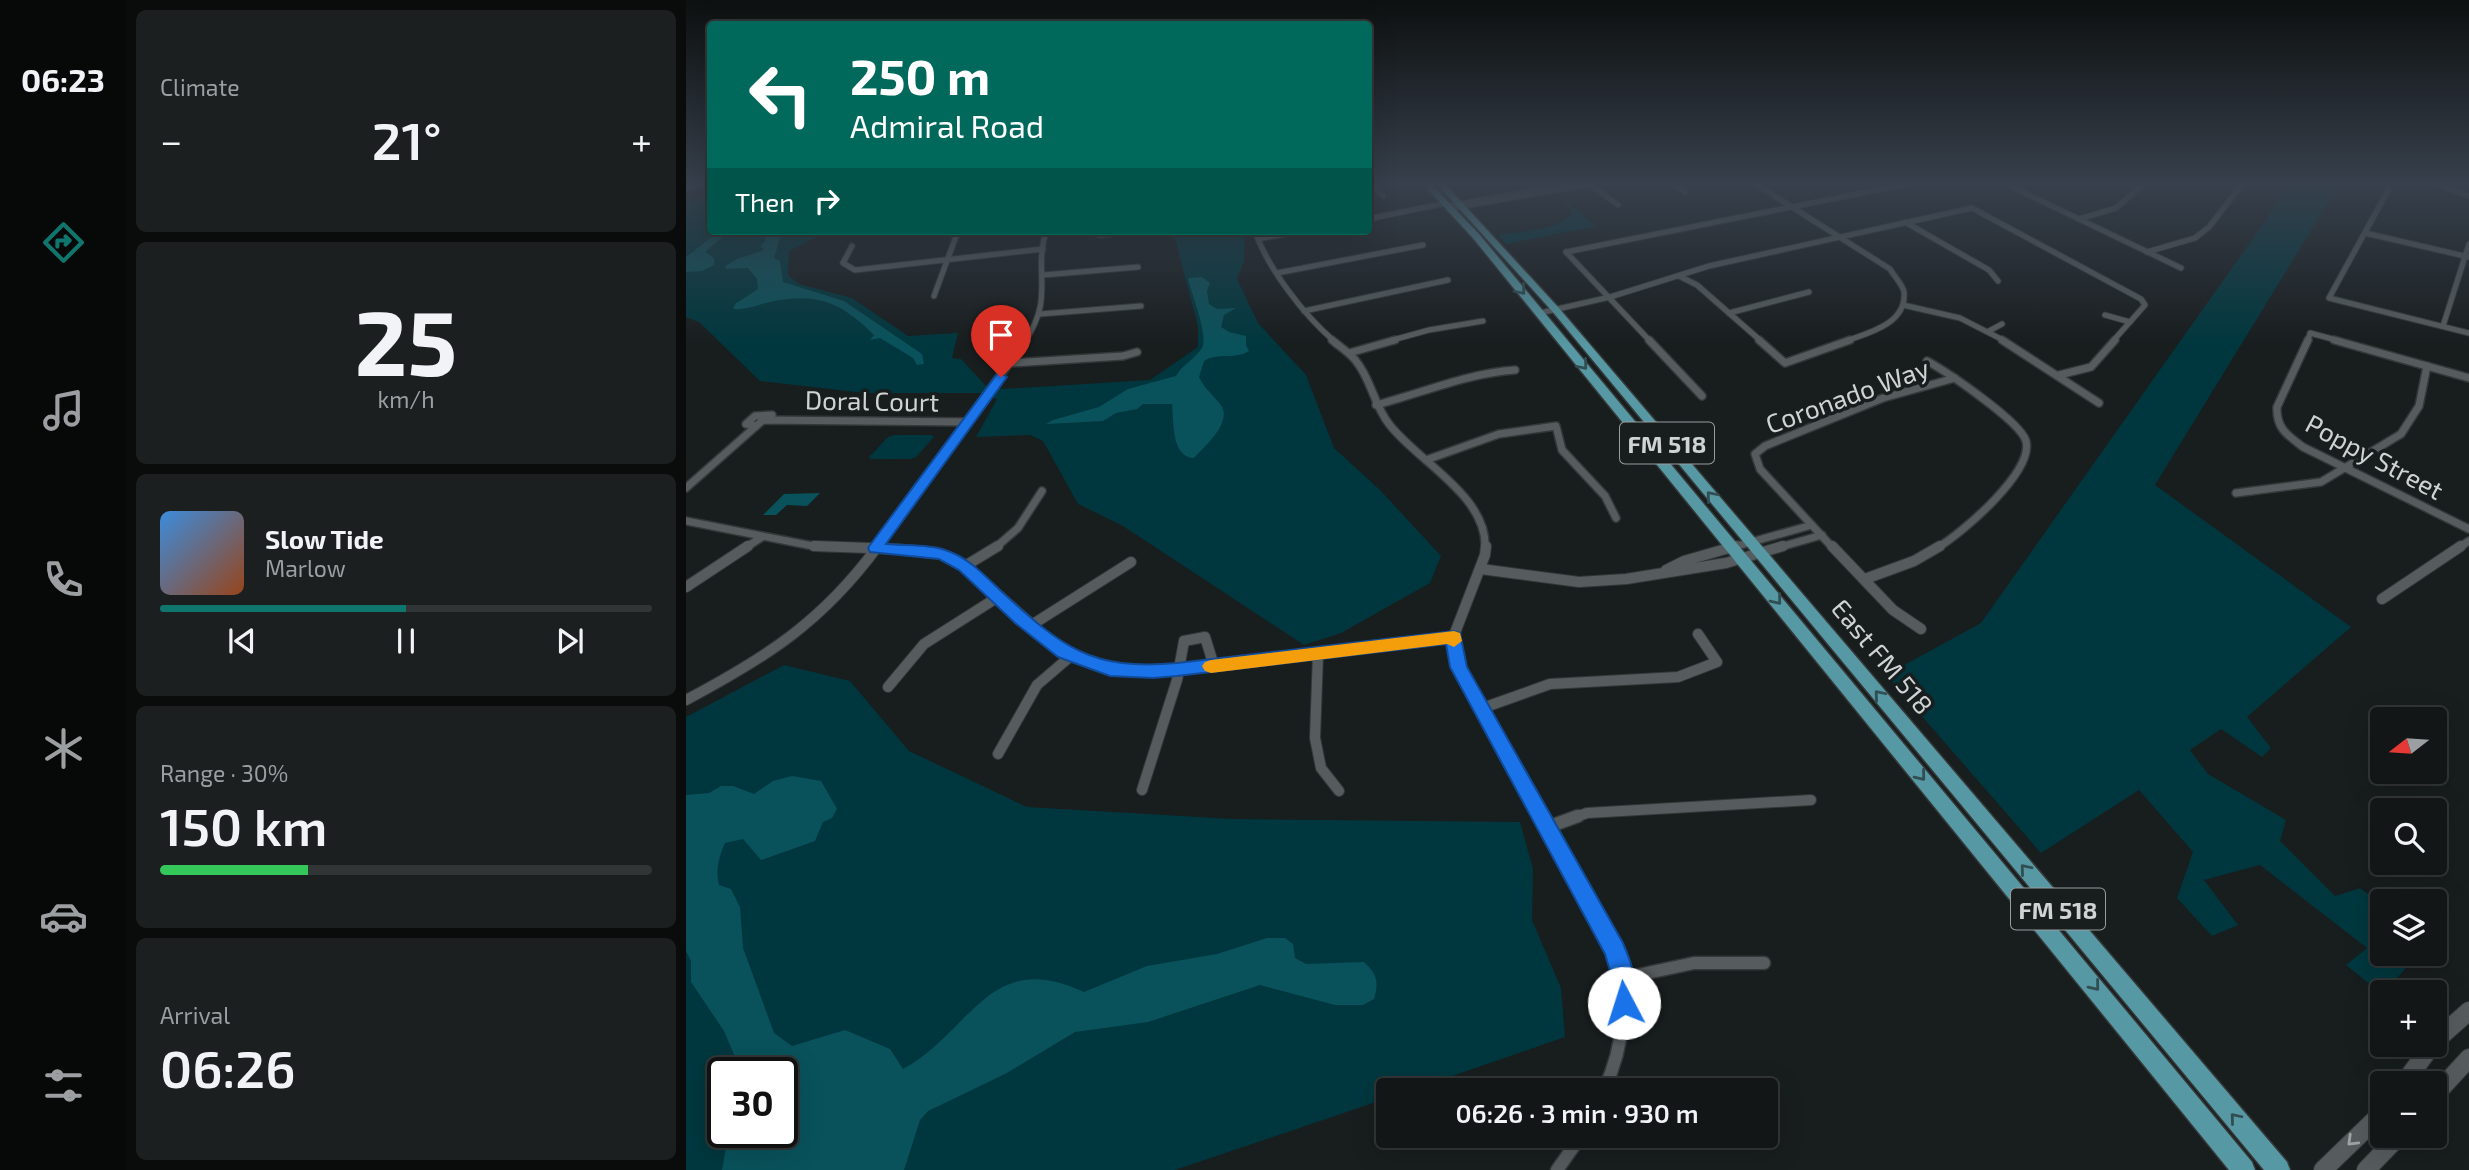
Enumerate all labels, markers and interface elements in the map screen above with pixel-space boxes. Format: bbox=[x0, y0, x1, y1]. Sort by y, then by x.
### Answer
text: 250 m bbox=[850, 46, 990, 105]
icon: left bbox=[735, 49, 826, 140]
text: 06:23 bbox=[21, 60, 105, 98]
text: Climate bbox=[160, 73, 240, 101]
text: Admiral Road bbox=[850, 106, 1044, 144]
text: 21° bbox=[372, 108, 442, 170]
text: − bbox=[160, 117, 182, 163]
text: + bbox=[631, 117, 652, 163]
icon: right bbox=[808, 182, 846, 220]
text: Then bbox=[735, 186, 794, 217]
icon: directions bbox=[39, 218, 88, 267]
one-way arrow bbox=[1513, 282, 1525, 295]
text: 25 bbox=[354, 285, 458, 394]
pin bbox=[971, 305, 1031, 377]
icon: arrive bbox=[982, 316, 1020, 354]
street label: Coronado Way bbox=[1761, 351, 1933, 439]
one-way arrow bbox=[1575, 358, 1588, 370]
street label: Doral Court bbox=[805, 383, 940, 417]
text: km/h bbox=[377, 385, 435, 413]
icon: music bbox=[39, 386, 88, 435]
street label: Poppy Street bbox=[2301, 407, 2449, 505]
road number: FM 518 bbox=[1620, 422, 1714, 463]
one-way arrow bbox=[1707, 491, 1719, 504]
text: Slow Tide bbox=[265, 523, 384, 554]
text: Marlow bbox=[265, 554, 346, 582]
icon: phone bbox=[39, 555, 88, 604]
one-way arrow bbox=[1769, 592, 1781, 605]
street label: East FM 518 bbox=[1826, 592, 1940, 720]
icon: previous bbox=[223, 622, 261, 660]
icon: pause bbox=[387, 622, 425, 660]
icon: next bbox=[551, 622, 589, 660]
one-way arrow bbox=[1875, 690, 1887, 703]
north arrow bbox=[2370, 707, 2446, 784]
map controls bbox=[2370, 707, 2447, 1148]
icon: climate bbox=[39, 724, 88, 773]
text: Range · 30% bbox=[160, 759, 288, 787]
one-way arrow bbox=[1913, 768, 1926, 780]
text: 150 km bbox=[160, 794, 327, 856]
button: search bbox=[2370, 798, 2447, 875]
one-way arrow bbox=[2021, 865, 2033, 878]
road number: FM 518 bbox=[2011, 888, 2105, 930]
button: layers bbox=[2370, 889, 2447, 966]
icon: car bbox=[39, 892, 88, 941]
position arrow bbox=[1587, 966, 1661, 1040]
one-way arrow bbox=[2087, 978, 2099, 991]
button: + bbox=[2370, 980, 2447, 1057]
text: Arrival bbox=[160, 1001, 230, 1029]
text: 06:26 bbox=[160, 1036, 295, 1098]
speed limit sign: 30 bbox=[707, 1057, 798, 1148]
icon: filters bbox=[39, 1061, 88, 1110]
button: − bbox=[2370, 1071, 2447, 1148]
text: 06:26 · 3 min · 930 m bbox=[1456, 1097, 1699, 1128]
one-way arrow bbox=[2231, 1113, 2243, 1126]
one-way arrow bbox=[2347, 1133, 2360, 1146]

